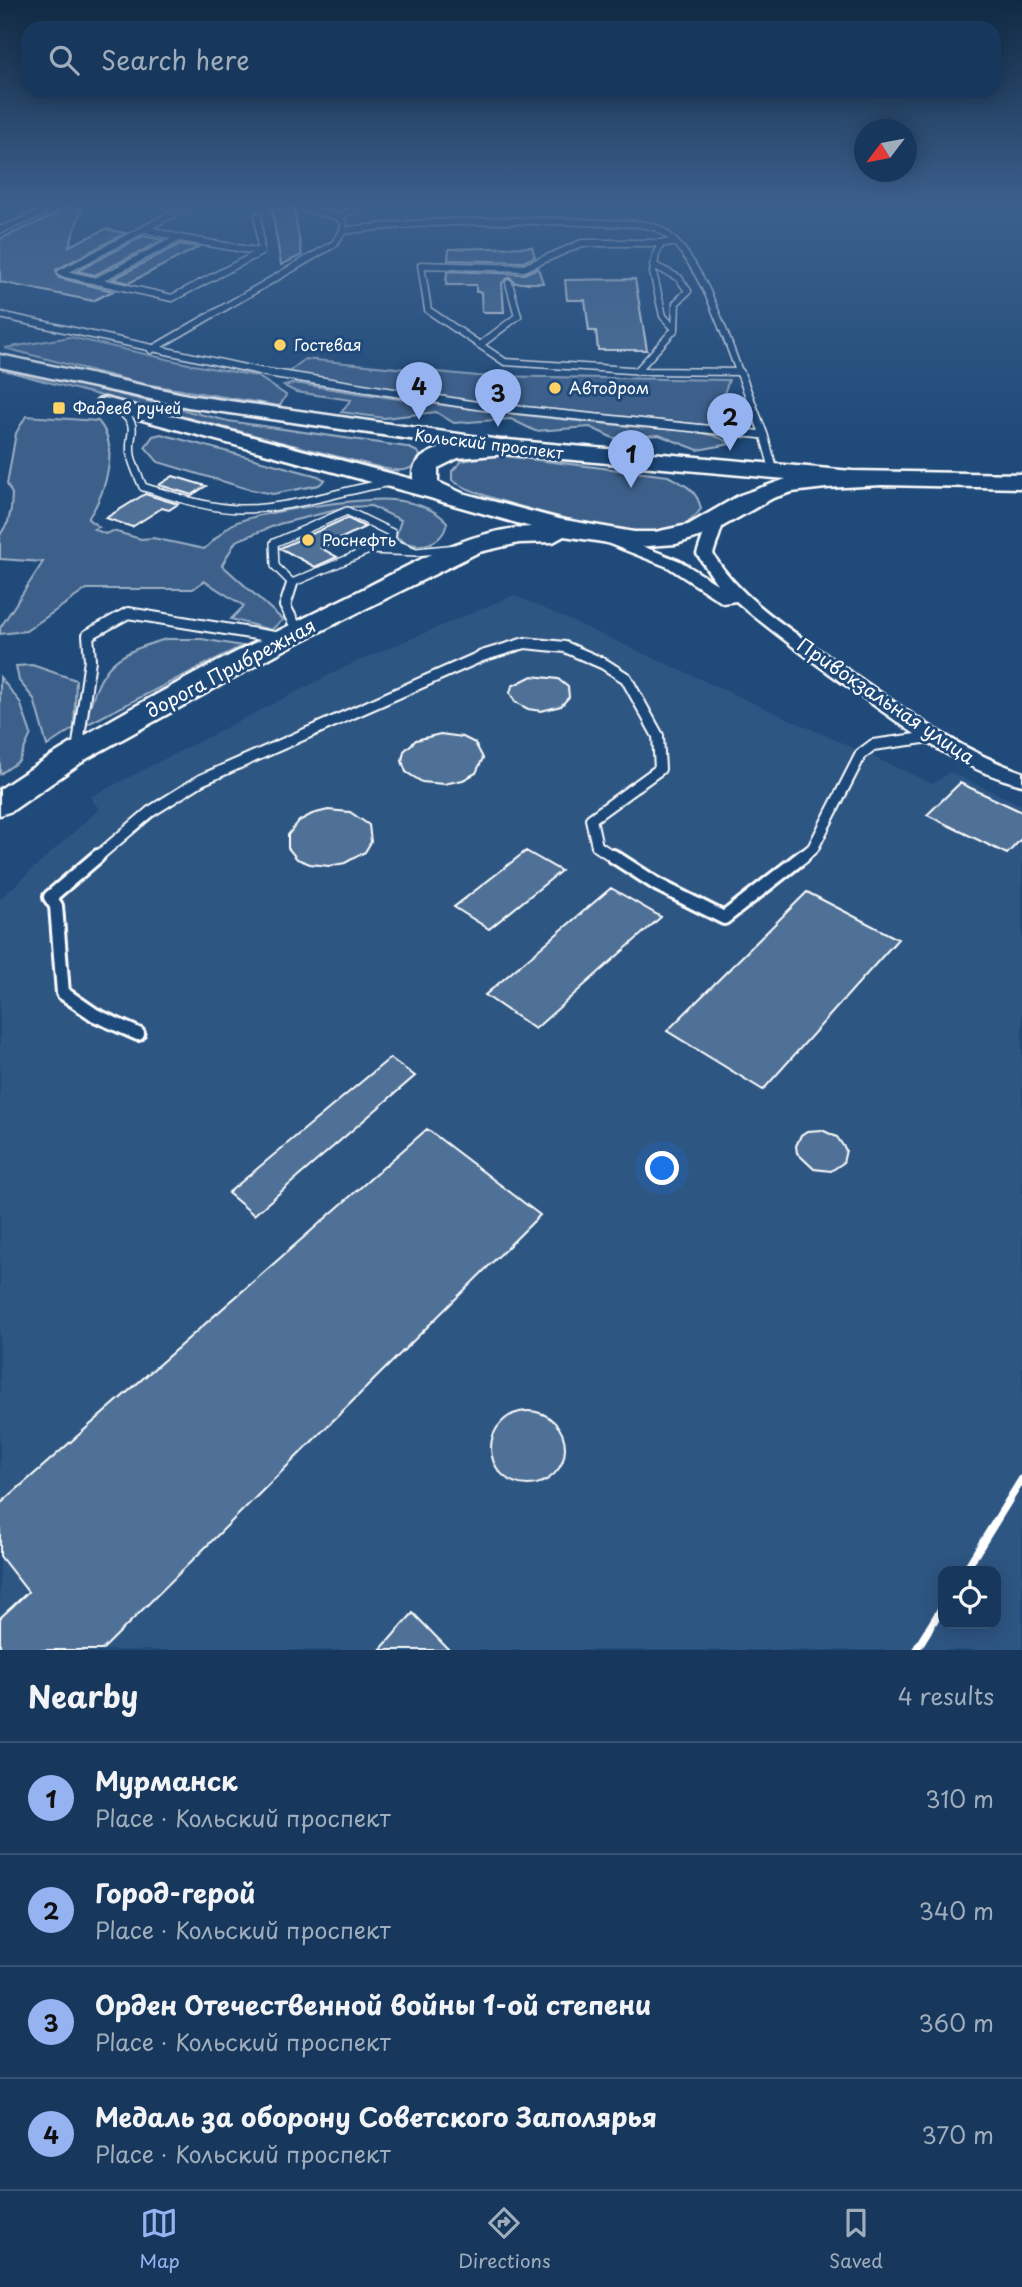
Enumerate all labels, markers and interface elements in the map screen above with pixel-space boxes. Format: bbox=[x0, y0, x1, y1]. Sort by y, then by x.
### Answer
search box bbox=[21, 21, 1001, 98]
text: Search here bbox=[101, 40, 250, 79]
icon: search bbox=[45, 41, 83, 79]
north arrow bbox=[854, 119, 917, 182]
place label: Гостевая bbox=[294, 332, 362, 356]
marker: Гостевая bbox=[272, 337, 288, 353]
pin: 4 bbox=[396, 362, 442, 420]
pin: 3 bbox=[475, 369, 521, 427]
place label: Автодром bbox=[569, 375, 649, 399]
marker: Автодром bbox=[547, 380, 563, 396]
pin: 2 bbox=[707, 393, 753, 451]
place label: Фадеев ручей bbox=[73, 395, 181, 419]
marker: Фадеев ручей bbox=[51, 400, 67, 416]
street label: Кольский проспект bbox=[413, 422, 565, 464]
pin: 1 bbox=[608, 430, 654, 488]
place label: Роснефть bbox=[322, 527, 396, 551]
marker: Роснефть bbox=[300, 532, 316, 548]
street label: дорога Прибрежная bbox=[141, 611, 320, 724]
street label: Привокзальная улица bbox=[792, 630, 981, 770]
your location bbox=[645, 1151, 679, 1185]
map controls bbox=[938, 1566, 1001, 1629]
button: locate bbox=[938, 1566, 1001, 1629]
text: Nearby bbox=[28, 1673, 138, 1718]
text: 4 results bbox=[898, 1678, 994, 1713]
text: Мурманск bbox=[95, 1761, 238, 1800]
text: 1 bbox=[46, 1781, 57, 1816]
text: 310 m bbox=[925, 1781, 994, 1816]
text: Place · Кольский проспект bbox=[95, 1800, 391, 1835]
text: Город-герой bbox=[95, 1873, 255, 1912]
text: 2 bbox=[43, 1893, 59, 1928]
text: 340 m bbox=[919, 1893, 994, 1928]
text: Place · Кольский проспект bbox=[95, 1912, 391, 1947]
text: Орден Отечественной войны 1-ой степени bbox=[95, 1985, 651, 2024]
text: 3 bbox=[43, 2005, 59, 2040]
text: 360 m bbox=[919, 2005, 994, 2040]
text: Place · Кольский проспект bbox=[95, 2024, 391, 2059]
text: Медаль за оборону Советского Заполярья bbox=[95, 2097, 657, 2136]
text: 4 bbox=[43, 2117, 59, 2152]
text: 370 m bbox=[921, 2117, 994, 2152]
text: Place · Кольский проспект bbox=[95, 2136, 391, 2171]
tab: Map bbox=[139, 2204, 180, 2274]
tab: Directions bbox=[458, 2204, 551, 2274]
tab: Saved bbox=[829, 2204, 883, 2274]

